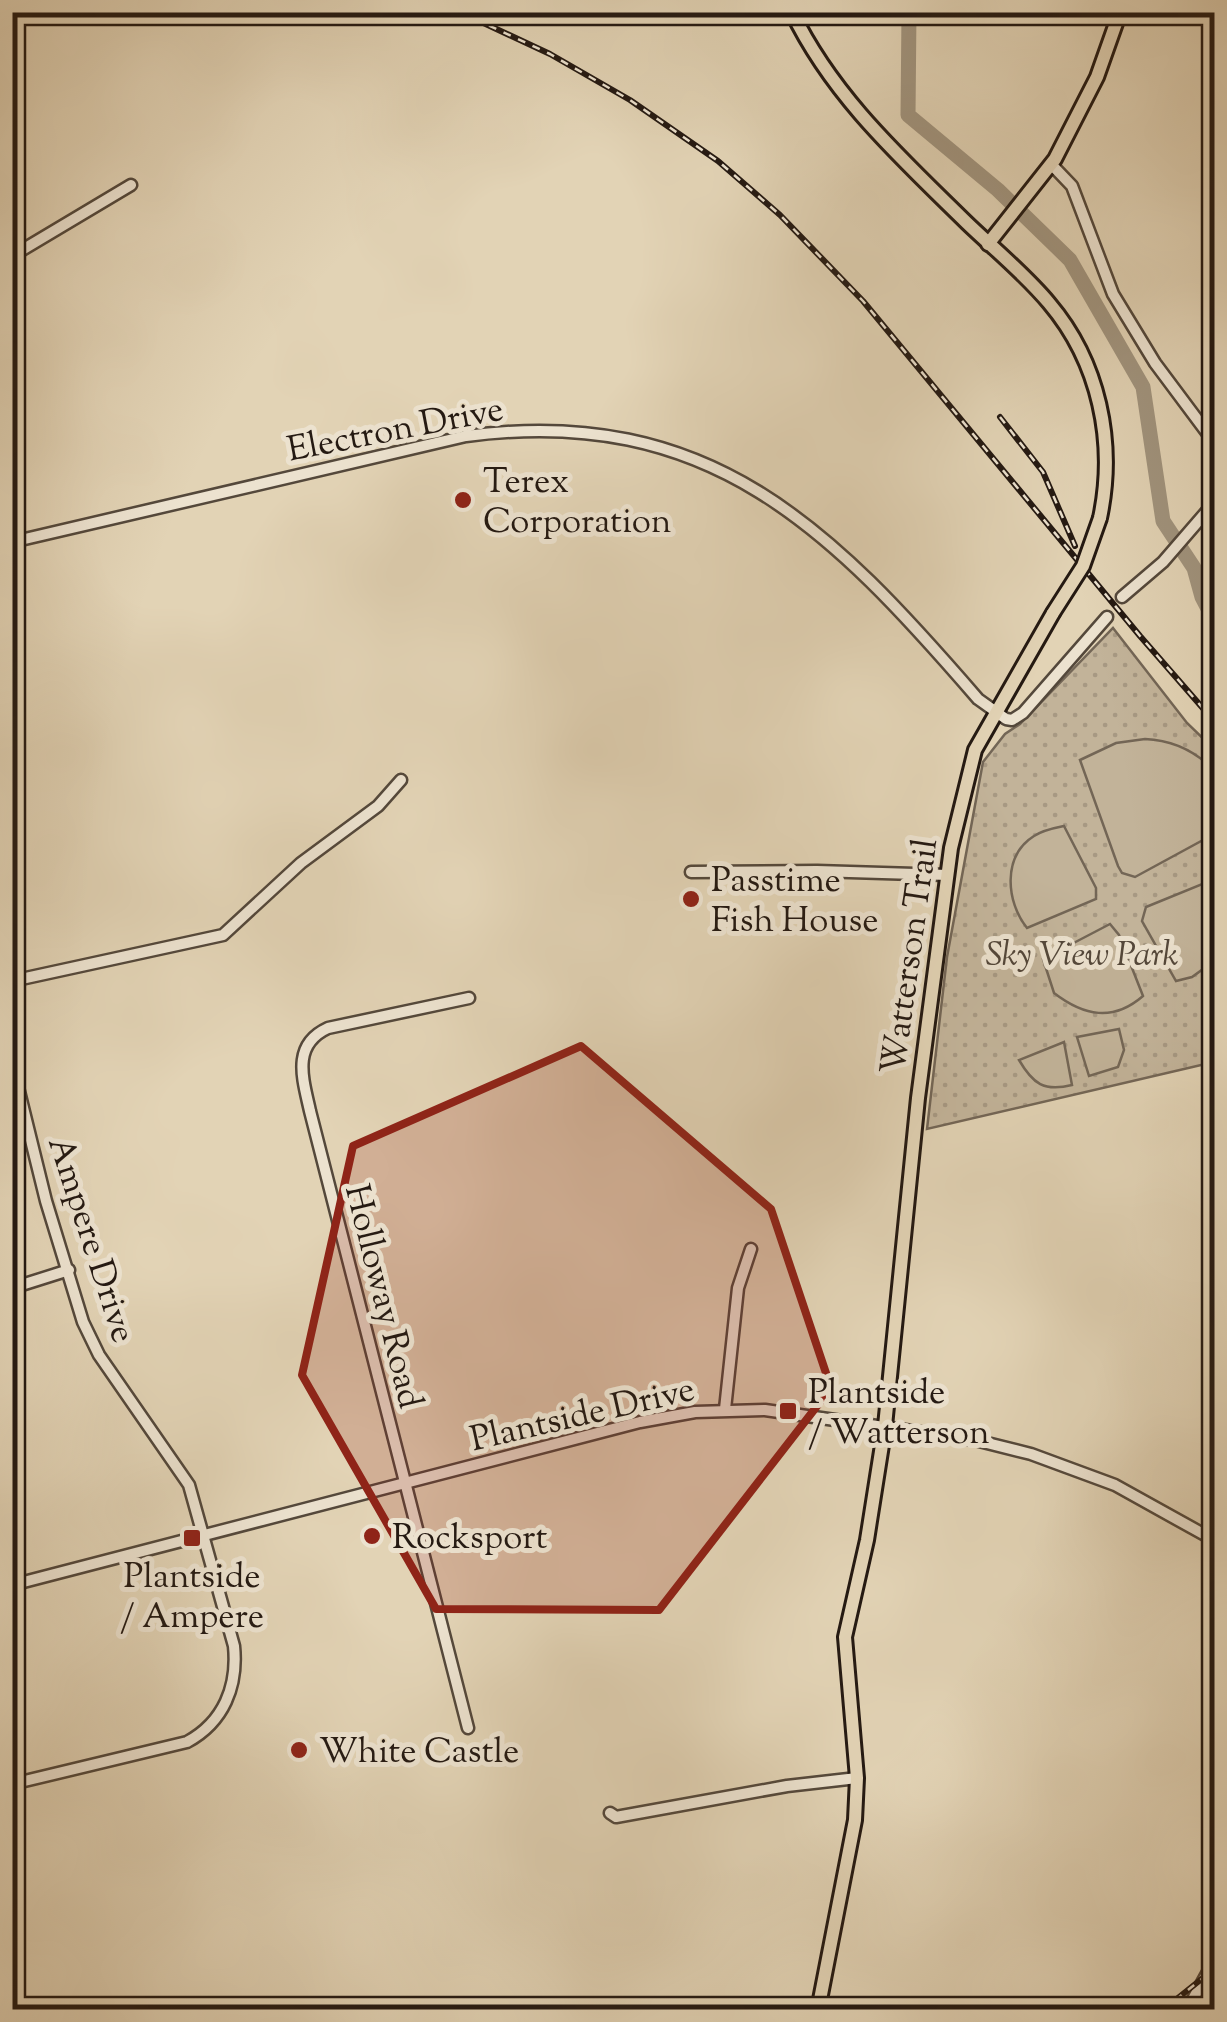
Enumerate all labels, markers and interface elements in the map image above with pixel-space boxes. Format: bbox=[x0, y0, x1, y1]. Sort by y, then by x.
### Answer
street label: Electron Drive bbox=[283, 386, 508, 477]
place label: Terex Corporation bbox=[483, 458, 672, 549]
marker: Terex Corporation bbox=[452, 489, 474, 511]
street label: Watterson Trail bbox=[870, 835, 953, 1078]
place label: Passtime Fish House bbox=[711, 857, 879, 948]
marker: Passtime Fish House bbox=[680, 888, 702, 910]
park label: Sky View Park bbox=[986, 931, 1179, 982]
street label: Ampere Drive bbox=[32, 1131, 147, 1350]
street label: Holloway Road bbox=[329, 1179, 434, 1415]
street label: Plantside Drive bbox=[466, 1366, 700, 1467]
place label: Plantside / Watterson bbox=[808, 1369, 990, 1460]
marker: Plantside / Watterson bbox=[777, 1400, 799, 1422]
place label: Rocksport bbox=[392, 1514, 547, 1565]
marker: Rocksport bbox=[361, 1525, 383, 1547]
marker: Plantside / Ampere bbox=[181, 1527, 203, 1549]
place label: Plantside / Ampere bbox=[120, 1553, 264, 1644]
place label: White Castle bbox=[319, 1728, 519, 1779]
marker: White Castle bbox=[288, 1739, 310, 1761]

